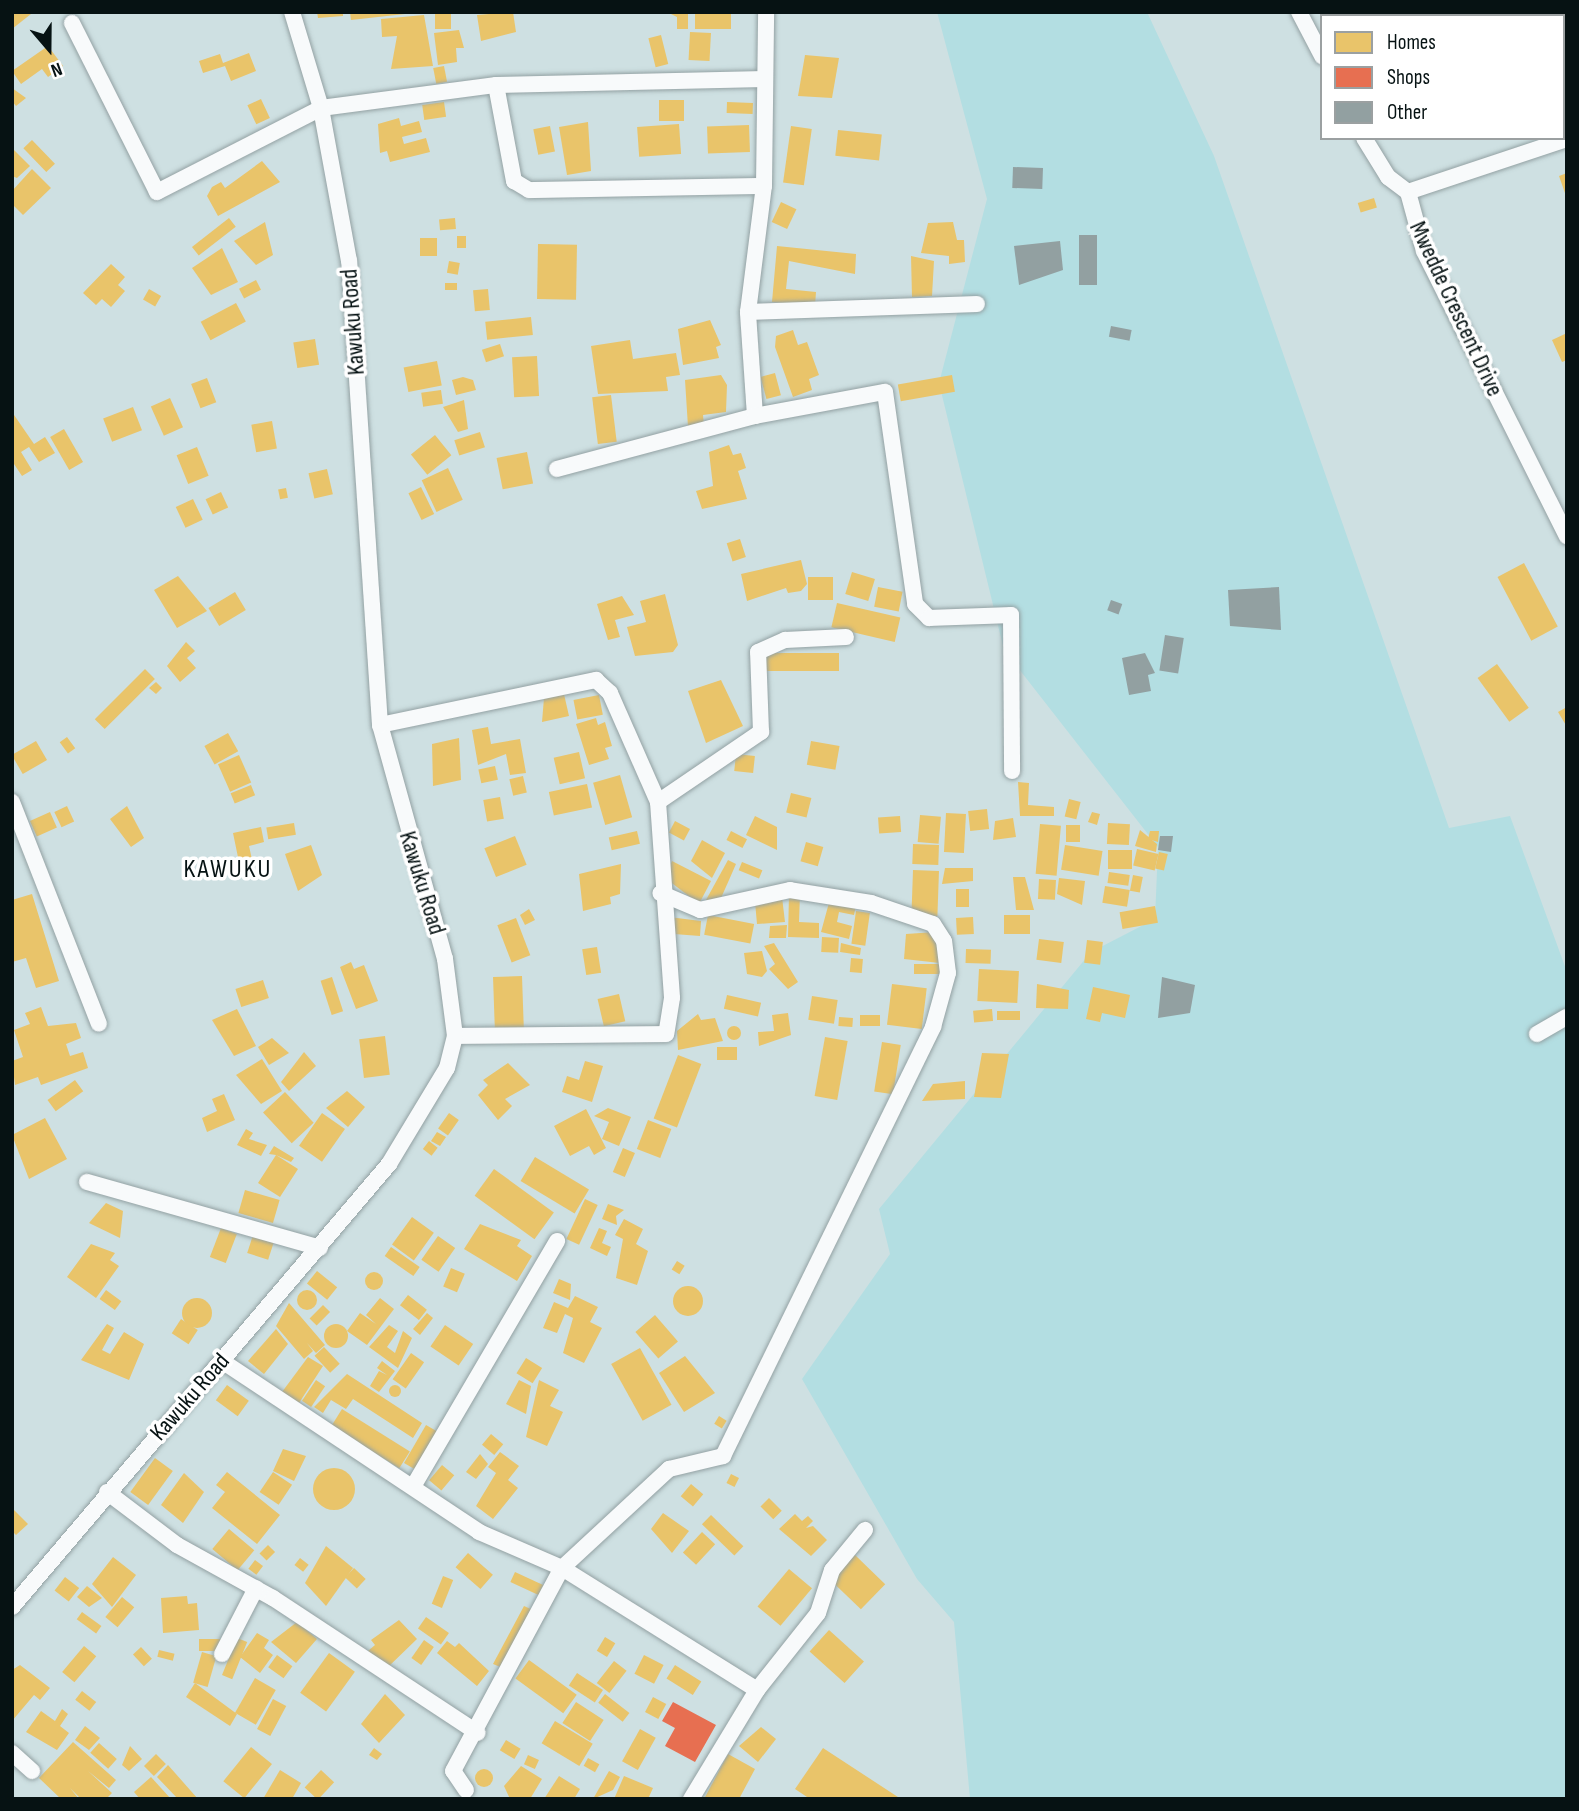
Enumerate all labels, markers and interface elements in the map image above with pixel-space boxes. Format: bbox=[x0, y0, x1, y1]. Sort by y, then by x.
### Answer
north arrow bbox=[14, 14, 84, 84]
legend bbox=[1320, 14, 1565, 140]
text: Homes bbox=[1387, 30, 1436, 55]
text: N bbox=[48, 57, 65, 82]
text: Shops bbox=[1387, 65, 1430, 90]
text: Other bbox=[1387, 100, 1427, 125]
street label: Mwedde Crescent Drive bbox=[1403, 217, 1509, 401]
street label: Kawuku Road bbox=[335, 268, 371, 376]
street label: Kawuku Road bbox=[393, 828, 451, 938]
district label: KAWUKU bbox=[184, 854, 272, 886]
street label: Kawuku Road bbox=[144, 1347, 236, 1447]

